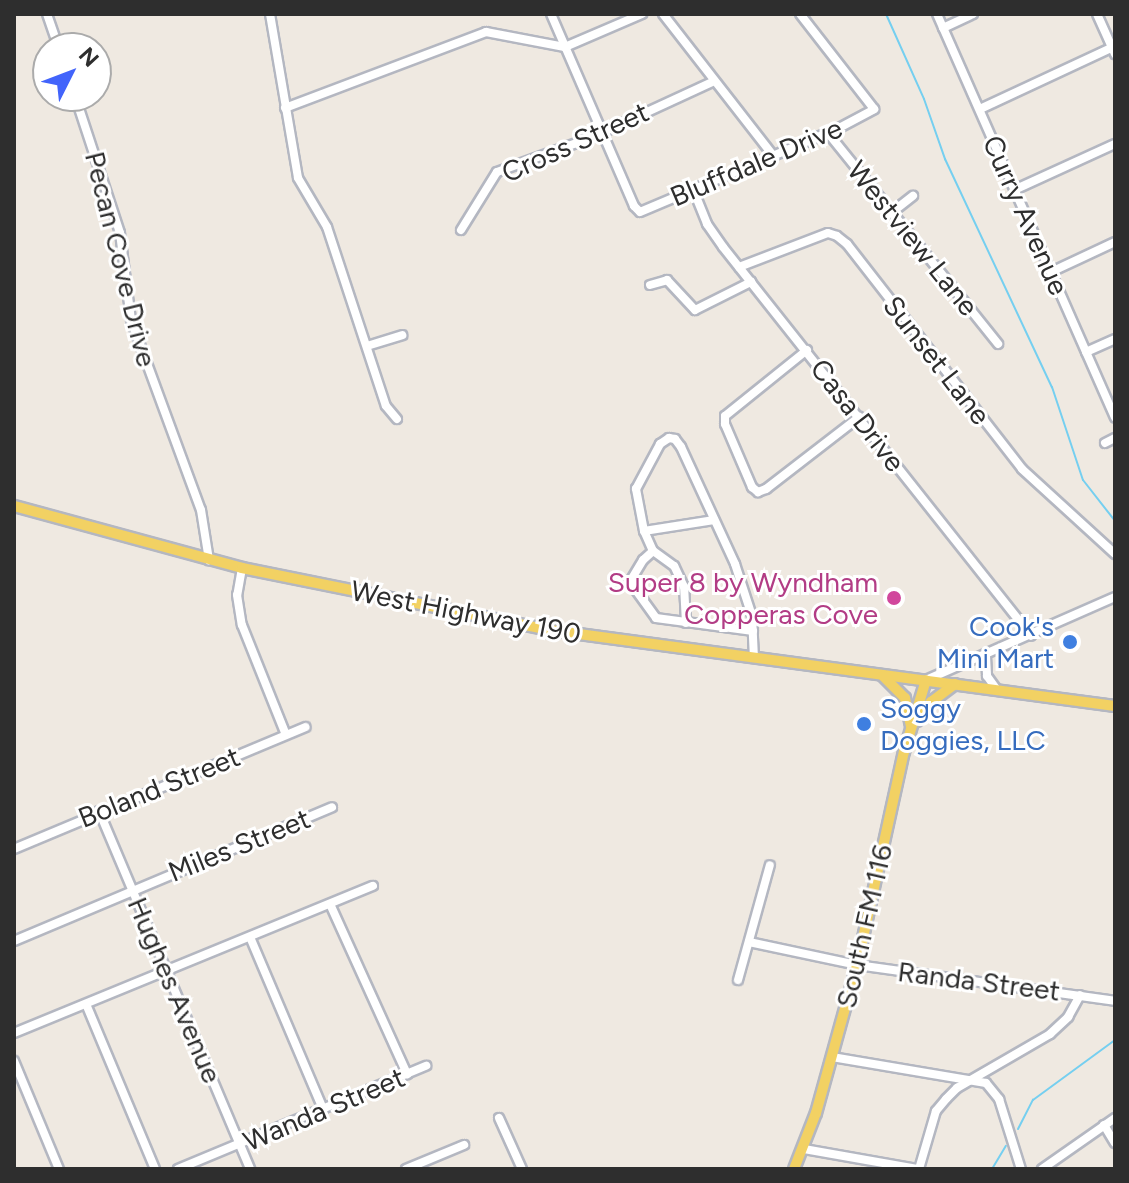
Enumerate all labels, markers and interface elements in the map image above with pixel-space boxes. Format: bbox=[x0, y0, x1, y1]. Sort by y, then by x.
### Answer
north arrow bbox=[32, 32, 112, 112]
text: N bbox=[73, 42, 104, 72]
street label: Cross Street bbox=[496, 95, 654, 189]
street label: Bluffdale Drive bbox=[665, 111, 847, 213]
street label: Curry Avenue bbox=[976, 130, 1076, 300]
street label: Pecan Cove Drive bbox=[78, 148, 164, 370]
street label: Westview Lane bbox=[840, 154, 986, 322]
street label: Sunset Lane bbox=[876, 289, 998, 431]
street label: Casa Drive bbox=[804, 352, 912, 478]
place label: Super 8 by Wyndham Copperas Cove bbox=[608, 565, 878, 631]
street label: West Highway 190 bbox=[348, 573, 584, 651]
marker: Super 8 by Wyndham Copperas Cove bbox=[885, 589, 903, 607]
place label: Cook's Mini Mart bbox=[937, 609, 1054, 675]
marker: Cook's Mini Mart bbox=[1061, 633, 1079, 651]
place label: Soggy Doggies, LLC bbox=[880, 691, 1046, 757]
marker: Soggy Doggies, LLC bbox=[855, 715, 873, 733]
street label: Boland Street bbox=[73, 739, 245, 835]
street label: Miles Street bbox=[163, 801, 315, 889]
street label: South FM 116 bbox=[829, 841, 899, 1011]
street label: Hughes Avenue bbox=[121, 892, 229, 1088]
street label: Randa Street bbox=[896, 954, 1062, 1008]
street label: Wanda Street bbox=[238, 1060, 410, 1158]

